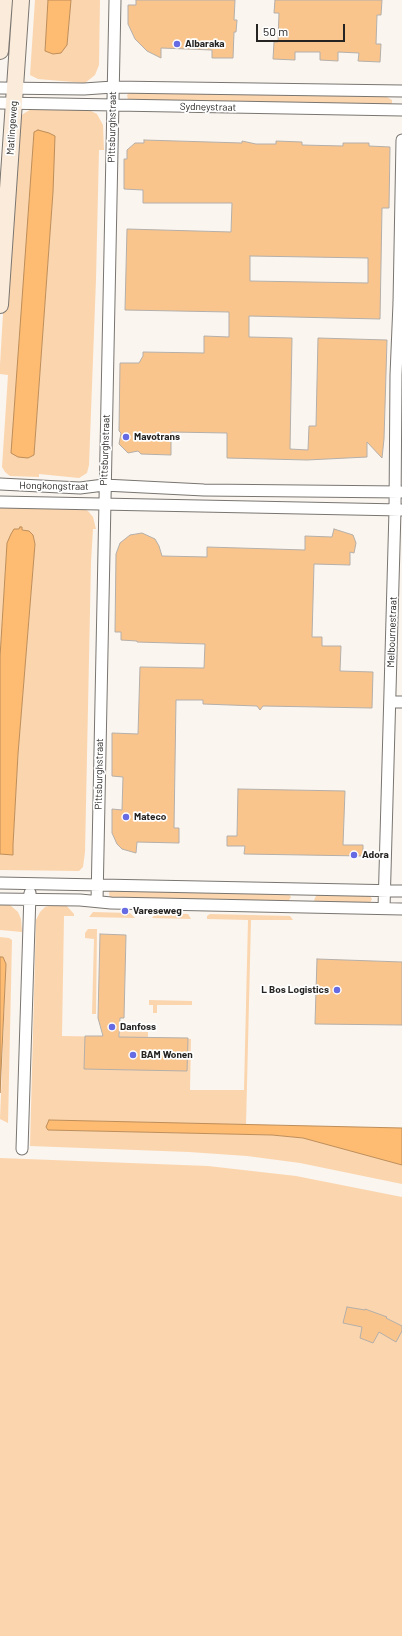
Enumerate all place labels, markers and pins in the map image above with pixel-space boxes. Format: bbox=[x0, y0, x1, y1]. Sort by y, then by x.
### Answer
place label: Albaraka bbox=[185, 38, 225, 50]
marker: Albaraka bbox=[172, 39, 182, 49]
place label: Mavotrans bbox=[134, 431, 180, 443]
marker: Mavotrans bbox=[121, 432, 131, 442]
place label: Mateco bbox=[134, 811, 166, 823]
marker: Mateco bbox=[121, 812, 131, 822]
place label: Adora bbox=[362, 849, 389, 861]
marker: Adora bbox=[349, 850, 359, 860]
place label: Vareseweg bbox=[133, 905, 182, 917]
marker: Vareseweg bbox=[120, 906, 130, 916]
place label: L Bos Logistics bbox=[261, 984, 329, 996]
marker: L Bos Logistics bbox=[332, 985, 342, 995]
place label: Danfoss bbox=[120, 1021, 156, 1033]
marker: Danfoss bbox=[107, 1022, 117, 1032]
place label: BAM Wonen bbox=[141, 1049, 193, 1061]
marker: BAM Wonen bbox=[128, 1050, 138, 1060]

